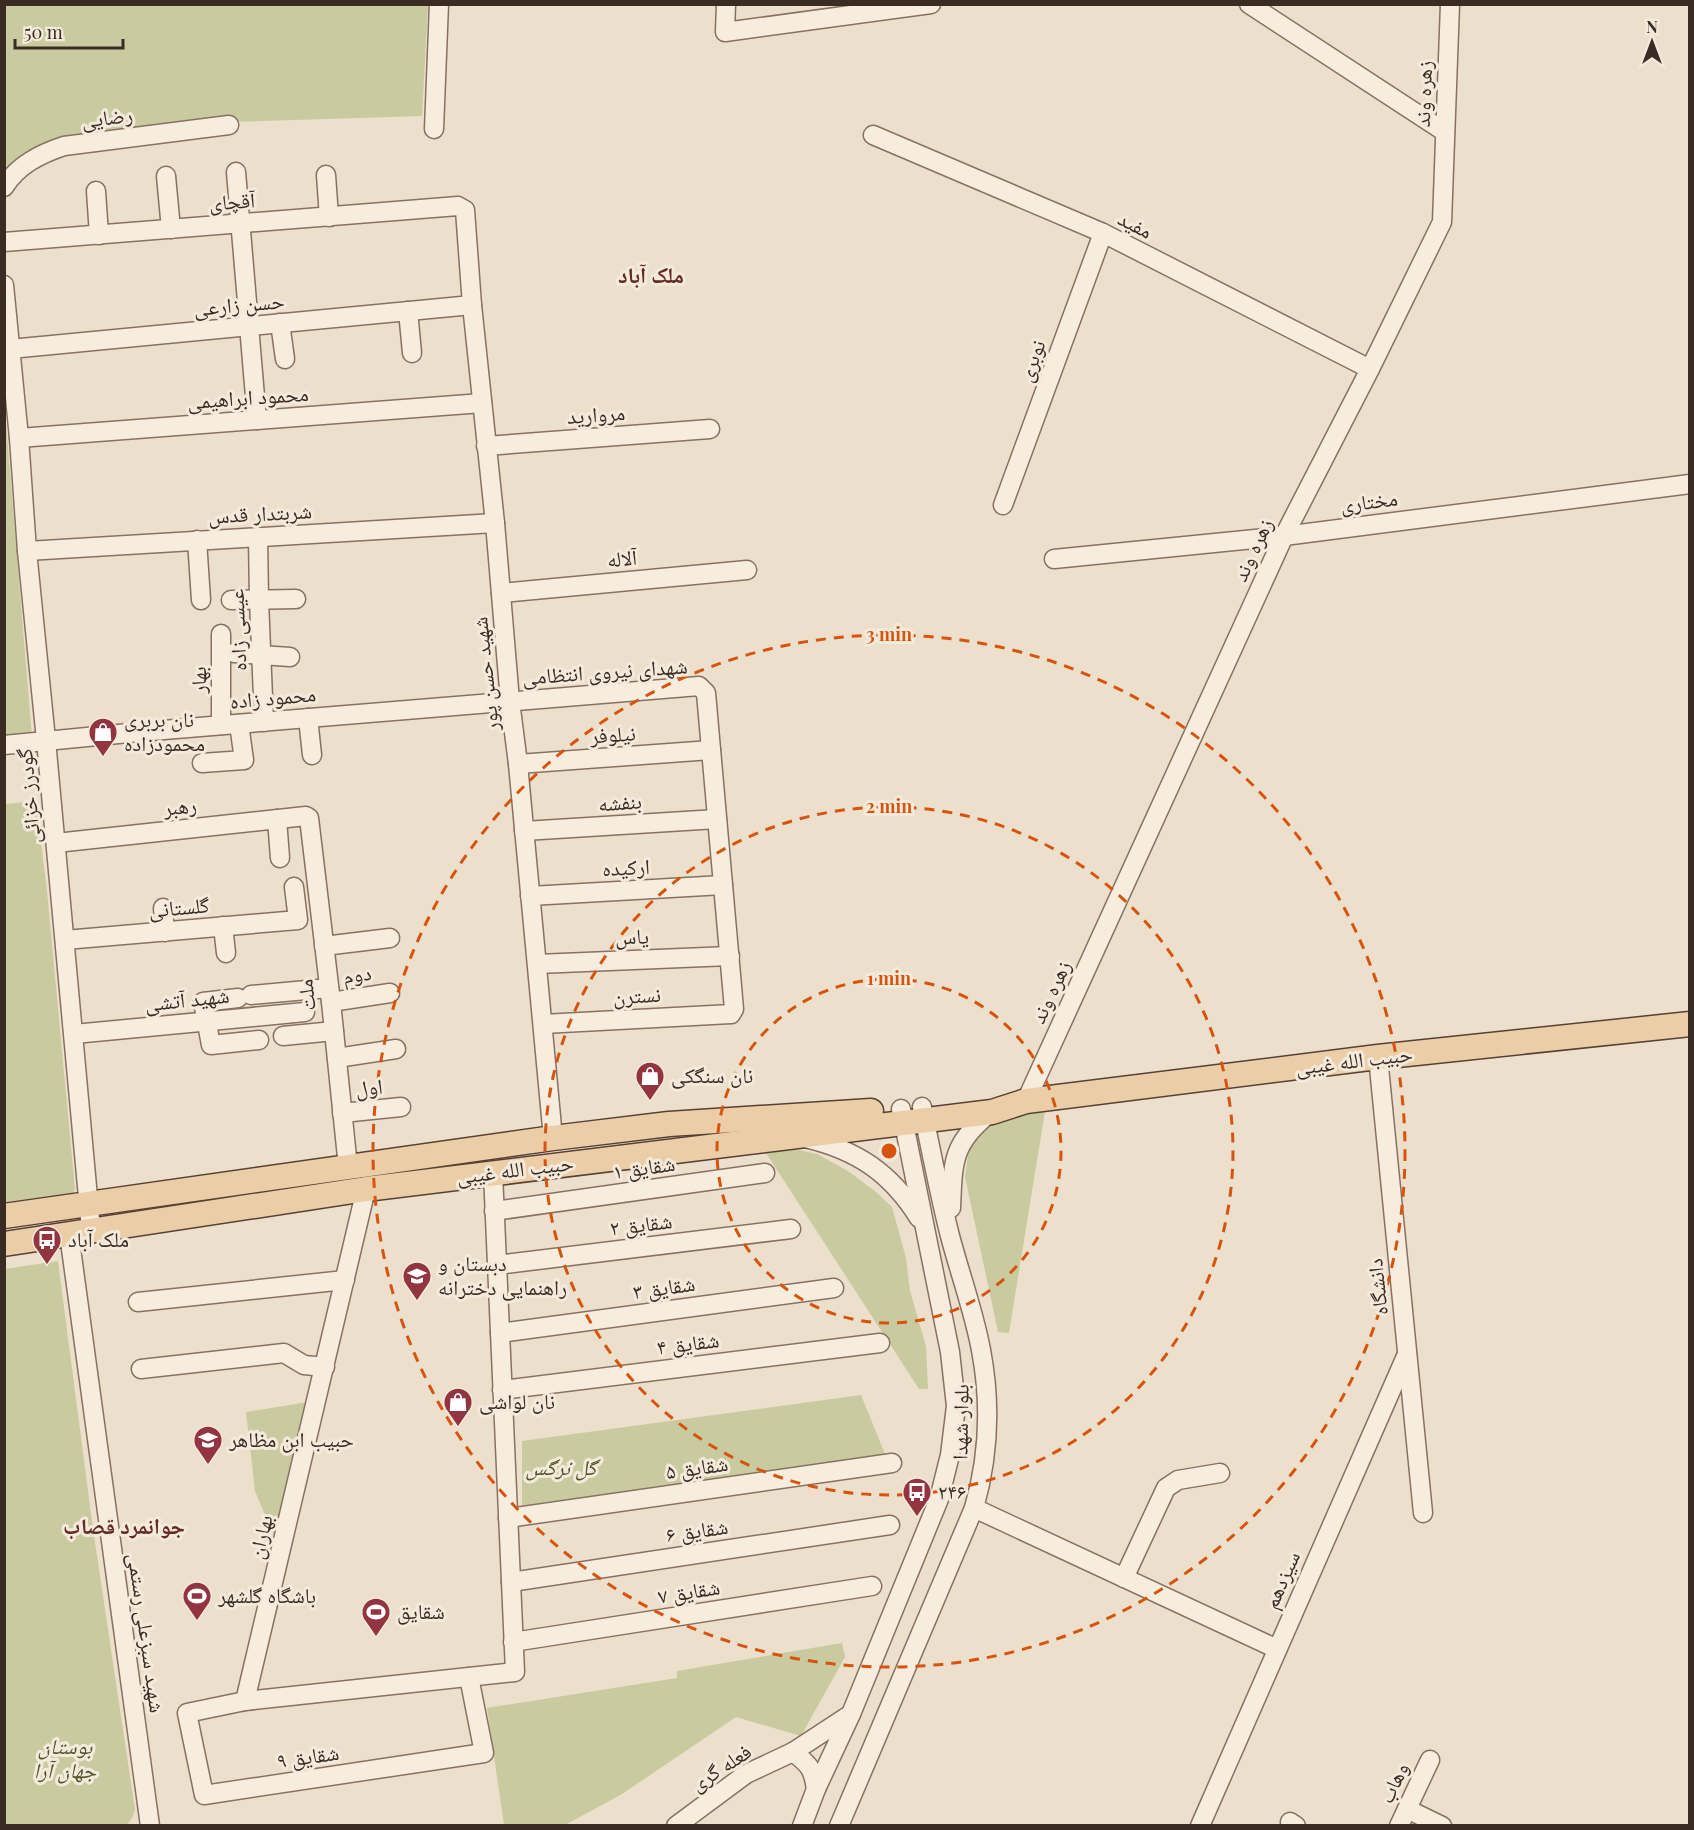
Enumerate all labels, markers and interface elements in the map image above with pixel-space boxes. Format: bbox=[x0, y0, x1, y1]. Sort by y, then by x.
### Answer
scale bar bbox=[15, 12, 123, 50]
north arrow bbox=[1622, 12, 1682, 72]
text: N bbox=[1646, 16, 1658, 37]
text: 50 m bbox=[24, 20, 63, 44]
street label: زهره وند bbox=[1407, 60, 1437, 128]
street label: رضایی bbox=[79, 99, 134, 134]
street label: آقچای bbox=[208, 184, 256, 216]
street label: مفید bbox=[1114, 203, 1158, 244]
district label: ملک آباد bbox=[618, 259, 684, 289]
street label: حسن زارعی bbox=[192, 285, 285, 322]
street label: نوبری bbox=[1010, 335, 1051, 385]
street label: محمود ابراهیمی bbox=[186, 378, 310, 415]
street label: مروارید bbox=[566, 397, 626, 429]
street label: مختاری bbox=[1338, 483, 1399, 517]
street label: شربتدار قدس bbox=[207, 495, 313, 530]
street label: زهره وند bbox=[1224, 513, 1278, 585]
street label: آلاله bbox=[606, 542, 639, 572]
street label: عيسی زاده bbox=[221, 588, 252, 672]
street label: شهید حسن پور bbox=[464, 616, 505, 734]
text: 3 min bbox=[866, 622, 912, 646]
street label: شهدای نیروی انتظامی bbox=[521, 650, 689, 691]
street label: بهار bbox=[183, 666, 211, 695]
street label: محمود زاده bbox=[229, 678, 317, 714]
place label: نان بربری محمودزاده bbox=[124, 704, 205, 756]
shop icon: نان بربری محمودزاده bbox=[87, 716, 119, 758]
street label: نیلوفر bbox=[588, 717, 637, 749]
street label: گودرز خزائی bbox=[9, 747, 46, 845]
street label: بنفشه bbox=[597, 786, 643, 816]
street label: رهبر bbox=[161, 789, 198, 821]
text: 2 min bbox=[866, 794, 912, 818]
street label: ارکیده bbox=[601, 851, 651, 881]
street label: گلستانی bbox=[147, 889, 211, 924]
street label: یاس bbox=[615, 920, 649, 951]
street label: زهره وند bbox=[1022, 955, 1076, 1027]
street label: دوم bbox=[340, 957, 373, 991]
text: 1 min bbox=[867, 966, 911, 990]
street label: ملت bbox=[289, 978, 321, 1013]
street label: نسترن bbox=[612, 979, 662, 1009]
street label: شهید آتشی bbox=[143, 980, 231, 1017]
street label: حبیب الله غیبی bbox=[1294, 1038, 1414, 1081]
shop icon: نان سنگکی bbox=[634, 1060, 666, 1102]
place label: نان سنگکی bbox=[671, 1060, 753, 1089]
street label: اول bbox=[353, 1070, 384, 1102]
centre of rings bbox=[879, 1141, 899, 1161]
street label: حبیب الله غیبی bbox=[455, 1147, 575, 1190]
street label: شقایق ۱ bbox=[611, 1148, 677, 1185]
street label: شقایق ۲ bbox=[608, 1205, 674, 1242]
bus stop icon: ملک آباد bbox=[31, 1224, 63, 1266]
place label: ملک آباد bbox=[68, 1224, 129, 1252]
place label: دبستان و راهنمایی دخترانه bbox=[438, 1248, 567, 1301]
street label: دانشگاه bbox=[1359, 1257, 1393, 1317]
school or university icon: دبستان و راهنمایی دخترانه bbox=[401, 1260, 433, 1302]
street label: شقایق ۳ bbox=[631, 1268, 697, 1305]
street label: شقایق ۴ bbox=[655, 1324, 721, 1361]
street label: بلوار شهدا bbox=[944, 1384, 974, 1460]
shop icon: نان لواشی bbox=[442, 1386, 474, 1428]
place label: نان لواشی bbox=[479, 1386, 555, 1415]
school or university icon: حبیب ابن مظاهر bbox=[192, 1424, 224, 1466]
place label: حبیب ابن مظاهر bbox=[228, 1424, 354, 1453]
street label: شقایق ۵ bbox=[664, 1448, 730, 1485]
park label: گل نرگس bbox=[526, 1452, 601, 1481]
bus stop icon: ۲۴۶ bbox=[901, 1476, 933, 1518]
place label: ۲۴۶ bbox=[938, 1476, 966, 1504]
district label: جوانمرد قصاب bbox=[63, 1510, 185, 1540]
street label: شقایق ۶ bbox=[664, 1511, 730, 1548]
street label: بهاران bbox=[240, 1512, 278, 1561]
street label: سیزدهم bbox=[1255, 1546, 1307, 1613]
street label: شهید سبزعلی رستمی bbox=[122, 1551, 173, 1715]
street label: شقایق ۷ bbox=[656, 1571, 722, 1610]
sports icon: باشگاه گلشهر bbox=[181, 1580, 213, 1622]
place label: باشگاه گلشهر bbox=[217, 1580, 316, 1608]
sports icon: شقایق bbox=[360, 1596, 392, 1638]
place label: شقایق bbox=[397, 1596, 445, 1625]
park label: بوستان جهان آرا bbox=[34, 1731, 97, 1784]
street label: فعله گری bbox=[684, 1736, 756, 1796]
street label: شقایق ۹ bbox=[275, 1737, 341, 1774]
street label: وهاب bbox=[1371, 1757, 1414, 1807]

